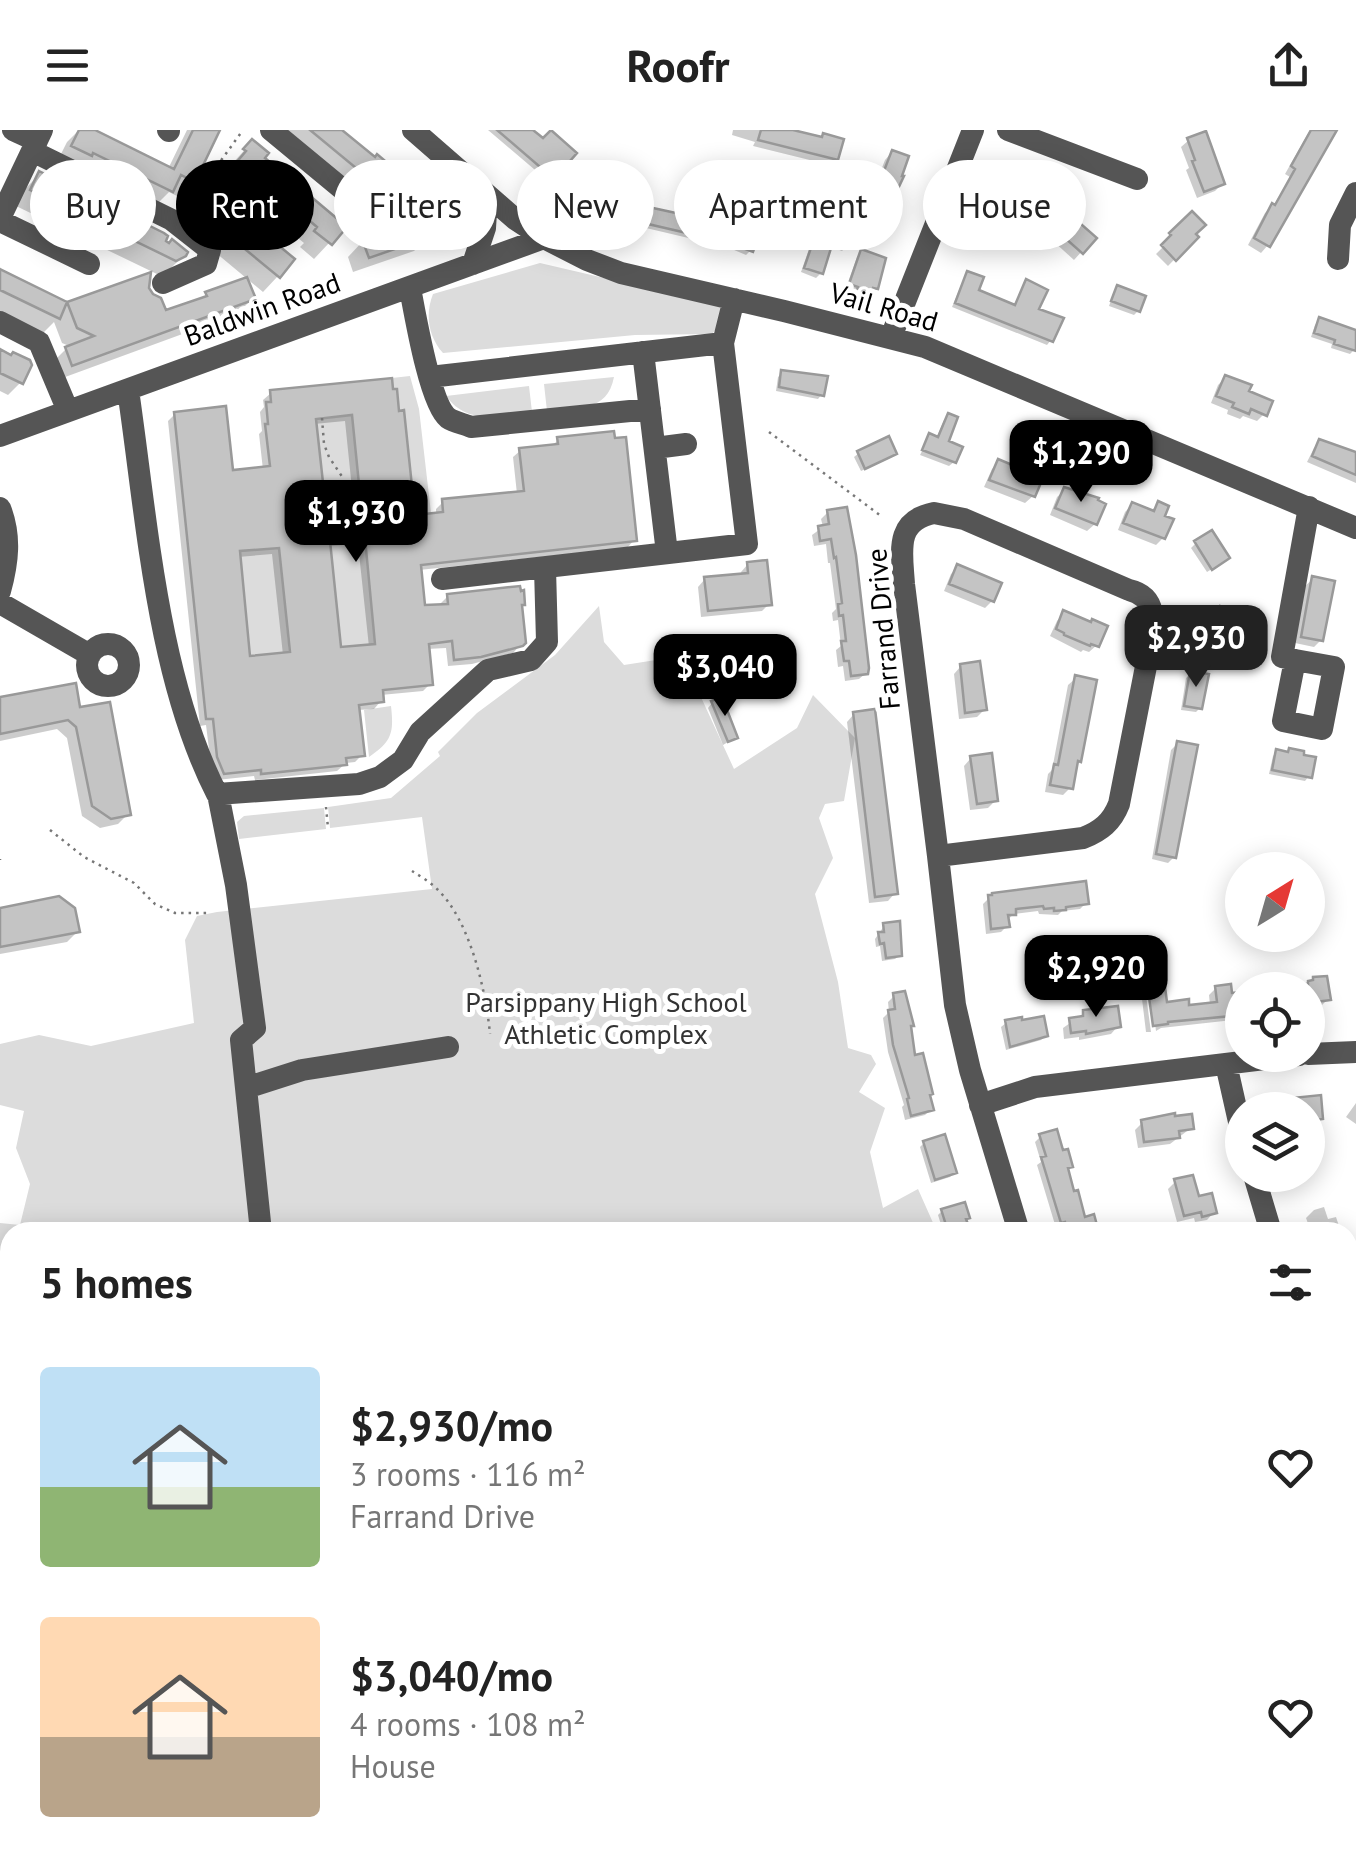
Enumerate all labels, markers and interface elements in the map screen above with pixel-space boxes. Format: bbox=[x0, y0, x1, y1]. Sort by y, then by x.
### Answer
text: Roofr bbox=[627, 36, 729, 94]
icon: menu bbox=[40, 38, 95, 93]
icon: share bbox=[1261, 38, 1316, 93]
chip: Buy bbox=[30, 160, 156, 250]
chip: Rent bbox=[176, 160, 314, 250]
chip: Filters bbox=[334, 160, 497, 250]
chip: New bbox=[517, 160, 654, 250]
chip: Apartment bbox=[674, 160, 903, 250]
chip: House bbox=[923, 160, 1086, 250]
street label: Baldwin Road bbox=[179, 263, 345, 354]
street label: Vail Road bbox=[825, 273, 943, 340]
pin: $1,290 bbox=[1000, 420, 1162, 505]
text: $1,290 bbox=[1032, 431, 1130, 473]
pin: $1,930 bbox=[275, 480, 437, 565]
text: $1,930 bbox=[307, 491, 405, 533]
street label: Farrand Drive bbox=[857, 547, 908, 711]
pin: $2,930 bbox=[1115, 605, 1277, 690]
text: $2,930 bbox=[1147, 616, 1245, 658]
pin: $3,040 bbox=[644, 634, 806, 719]
text: $3,040 bbox=[676, 645, 774, 687]
north arrow bbox=[1225, 852, 1325, 952]
map controls bbox=[1225, 852, 1325, 1192]
pin: $2,920 bbox=[1015, 935, 1177, 1020]
text: $2,920 bbox=[1047, 946, 1145, 988]
button: locate bbox=[1225, 972, 1325, 1072]
park label: Parsippany High School Athletic Complex bbox=[465, 983, 747, 1052]
button: layers bbox=[1225, 1092, 1325, 1192]
text: 5 homes bbox=[40, 1255, 193, 1310]
icon: filters bbox=[1263, 1255, 1318, 1310]
text: $2,930/mo bbox=[350, 1398, 553, 1453]
icon: home bbox=[120, 1407, 240, 1527]
icon: heart bbox=[1263, 1440, 1318, 1495]
text: 3 rooms · 116 m² bbox=[350, 1453, 586, 1495]
text: Farrand Drive bbox=[350, 1495, 535, 1537]
text: $3,040/mo bbox=[350, 1648, 553, 1703]
icon: home bbox=[120, 1657, 240, 1777]
icon: heart bbox=[1263, 1690, 1318, 1745]
text: 4 rooms · 108 m² bbox=[350, 1703, 586, 1745]
text: House bbox=[350, 1745, 436, 1787]

